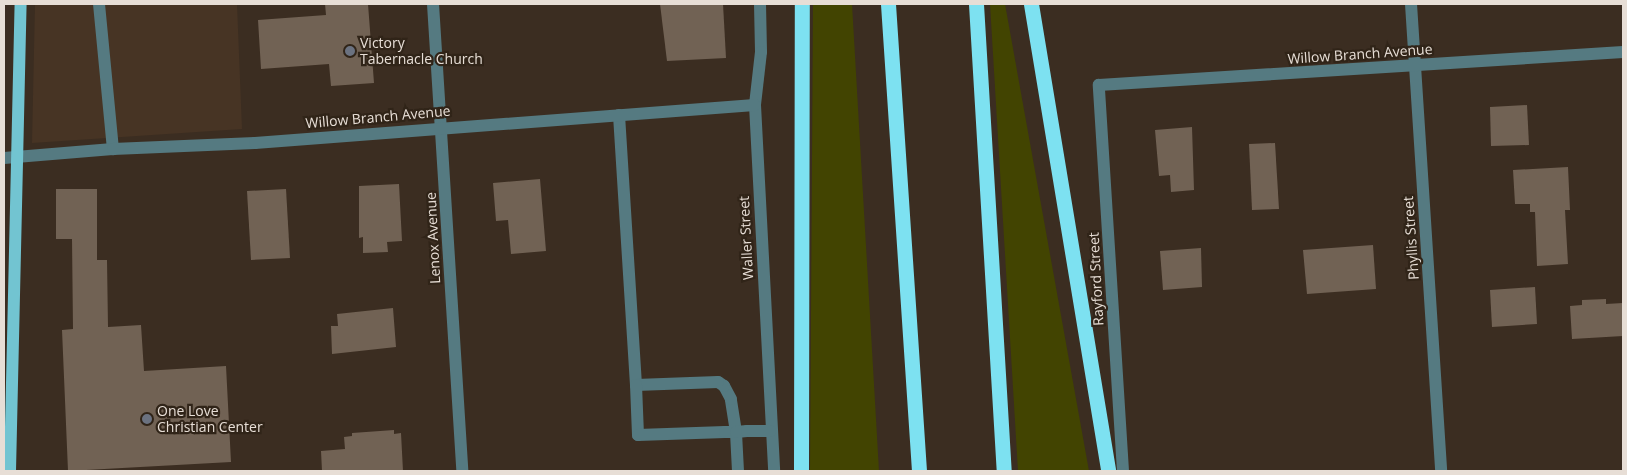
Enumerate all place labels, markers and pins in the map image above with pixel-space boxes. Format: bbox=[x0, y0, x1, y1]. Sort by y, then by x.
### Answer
place label: Victory Tabernacle Church bbox=[360, 35, 483, 68]
marker: Victory Tabernacle Church bbox=[344, 45, 356, 57]
place label: One Love Christian Center bbox=[157, 403, 263, 436]
marker: One Love Christian Center bbox=[141, 413, 153, 425]

